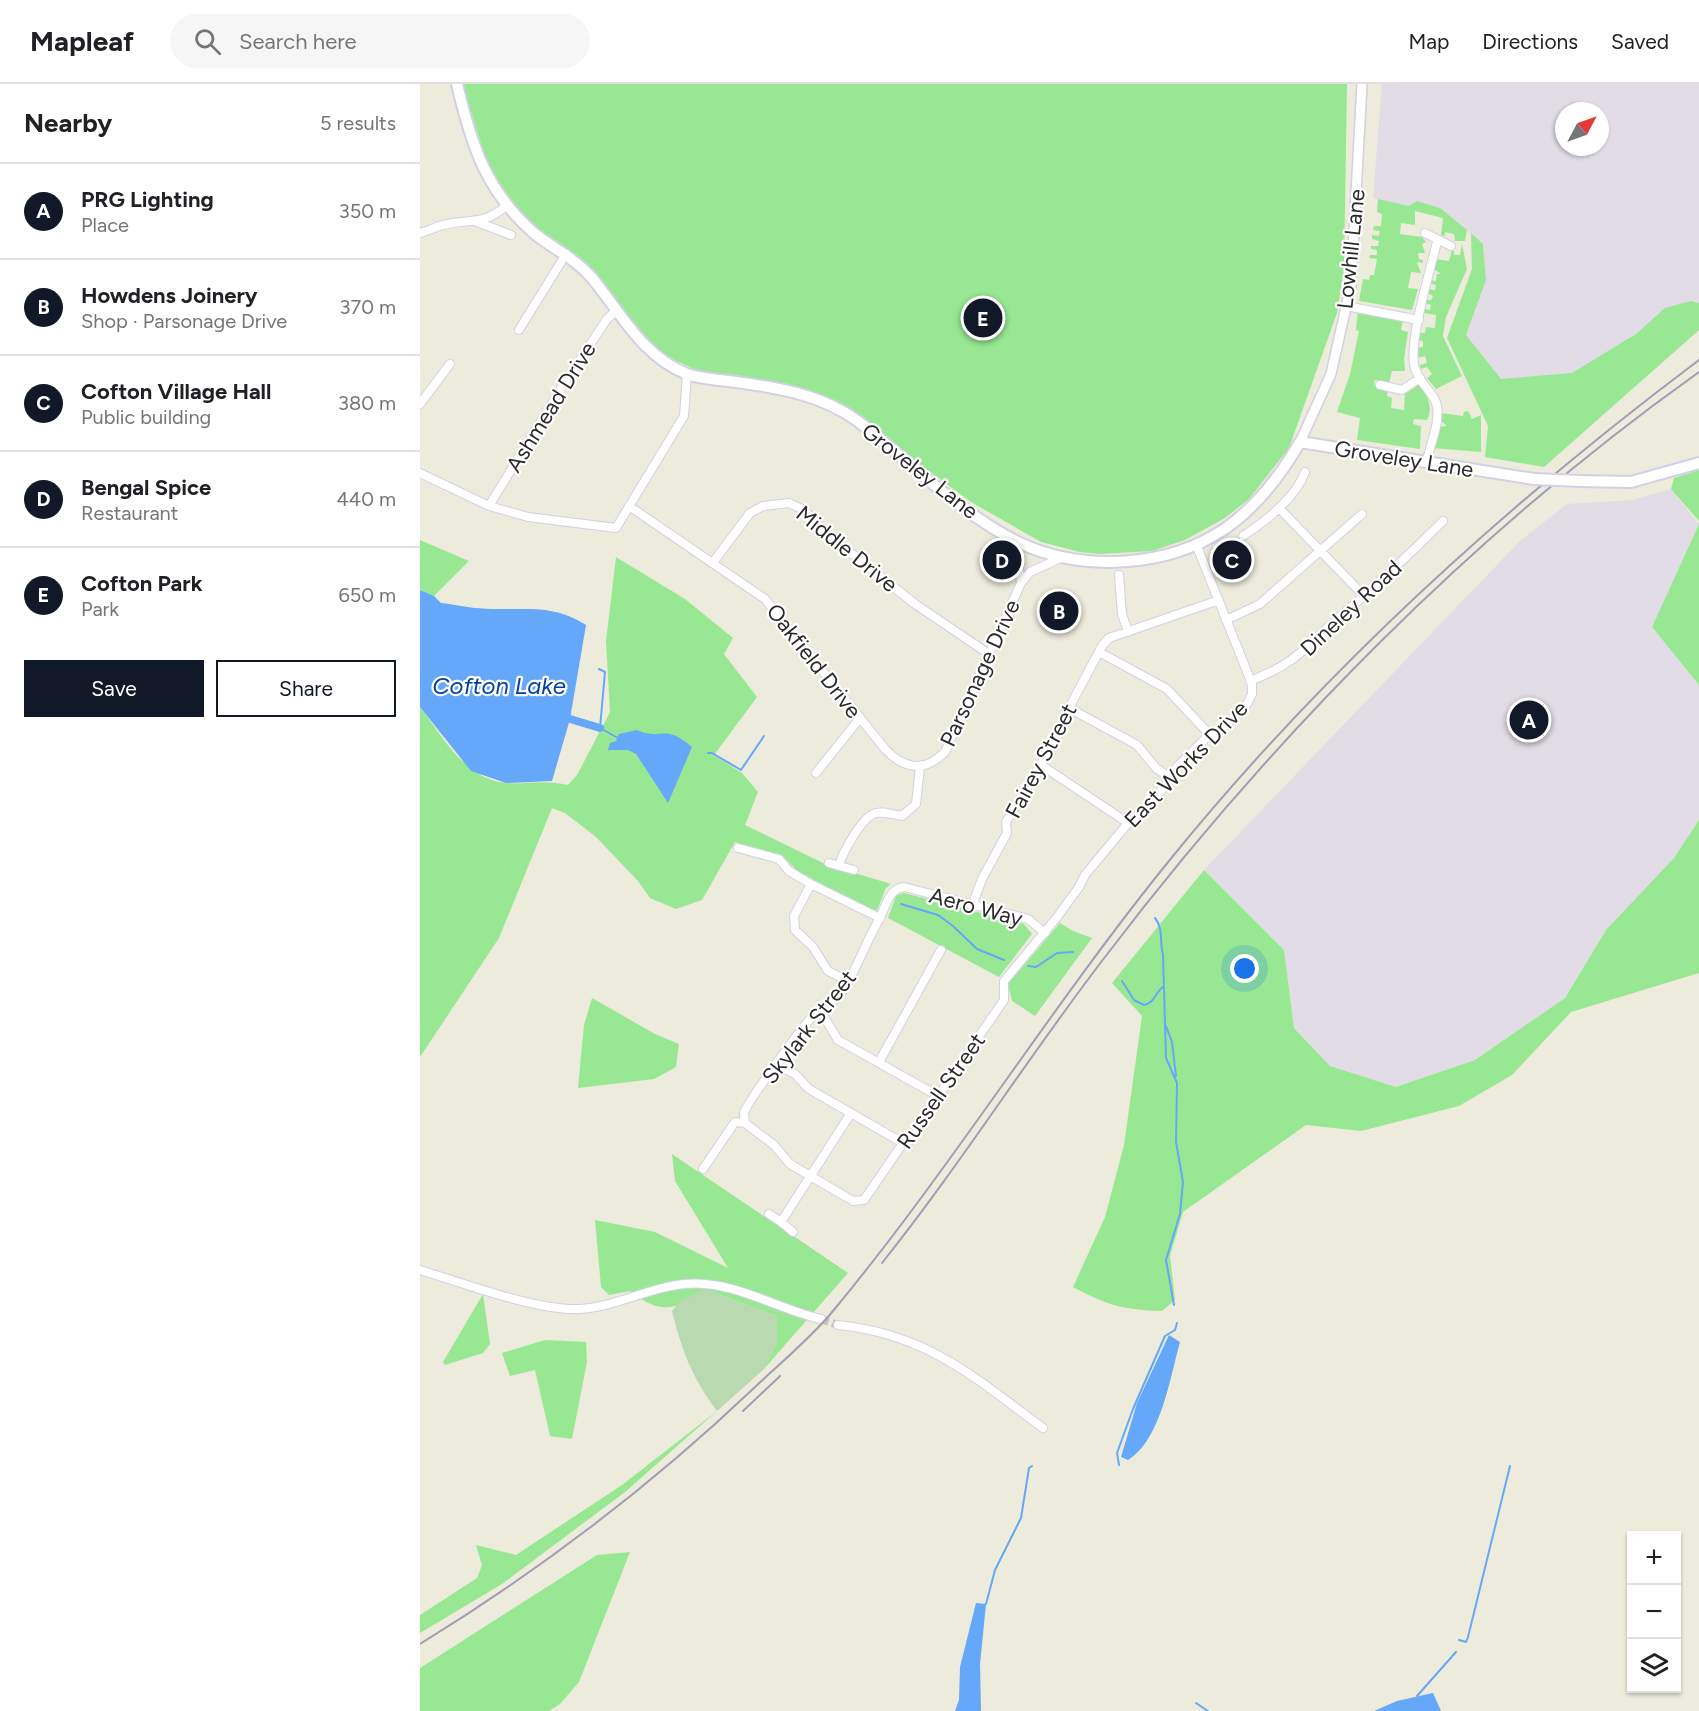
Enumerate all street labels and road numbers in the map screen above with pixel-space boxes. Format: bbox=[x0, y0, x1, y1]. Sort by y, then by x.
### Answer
street label: Lowhill Lane bbox=[1331, 188, 1371, 310]
street label: Ashmead Drive bbox=[500, 337, 602, 477]
street label: Groveley Lane bbox=[856, 417, 984, 525]
street label: Groveley Lane bbox=[1333, 435, 1475, 483]
street label: Middle Drive bbox=[791, 500, 903, 598]
street label: Dineley Road bbox=[1295, 554, 1407, 662]
street label: Parsonage Drive bbox=[934, 595, 1026, 751]
street label: Oakfield Drive bbox=[761, 598, 867, 724]
street label: East Works Drive bbox=[1119, 695, 1253, 833]
street label: Fairey Street bbox=[1000, 699, 1082, 823]
street label: Aero Way bbox=[927, 882, 1026, 932]
street label: Skylark Street bbox=[756, 965, 862, 1089]
street label: Russell Street bbox=[891, 1028, 991, 1154]

